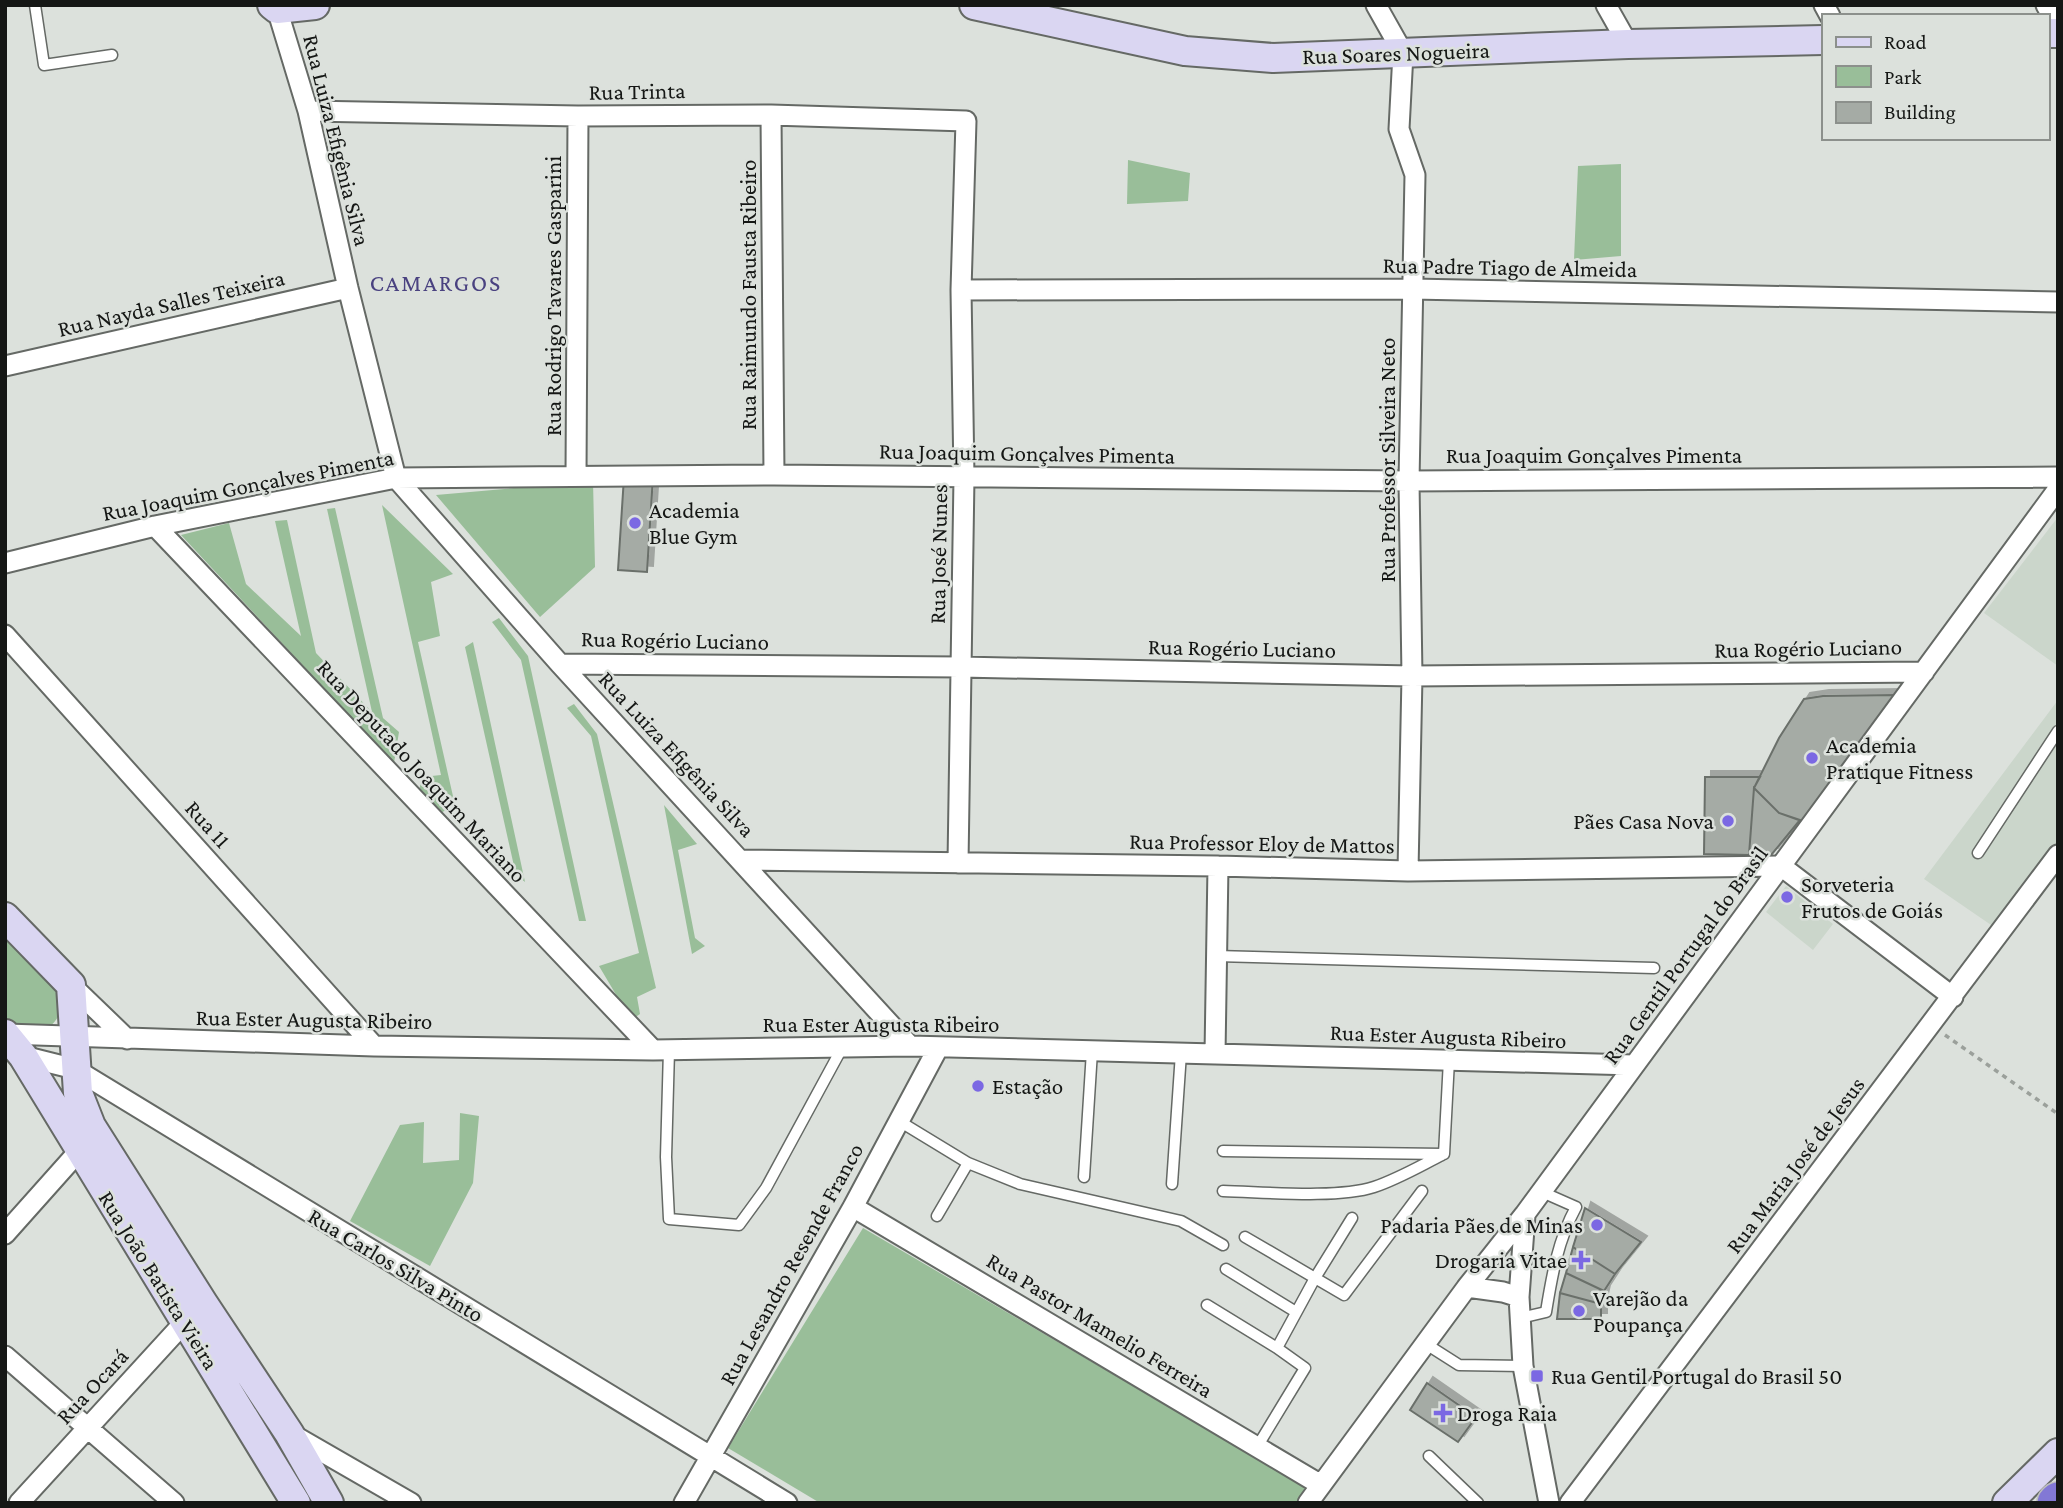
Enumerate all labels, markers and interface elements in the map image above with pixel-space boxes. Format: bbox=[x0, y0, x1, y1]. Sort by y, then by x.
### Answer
legend bbox=[1822, 14, 2049, 140]
text: Road bbox=[1884, 30, 1927, 54]
street label: Rua Luiza Efigênia Silva bbox=[298, 32, 376, 249]
street label: Rua Soares Nogueira bbox=[1302, 37, 1491, 69]
text: Park bbox=[1884, 65, 1921, 89]
street label: Rua Trinta bbox=[588, 77, 686, 105]
text: Building bbox=[1884, 100, 1956, 124]
street label: Rua Rodrigo Tavares Gasparini bbox=[540, 156, 566, 436]
street label: Rua Raimundo Fausta Ribeiro bbox=[735, 160, 761, 430]
street label: Rua Padre Tiago de Almeida bbox=[1382, 252, 1638, 282]
street label: Rua Nayda Salles Teixeira bbox=[55, 264, 287, 342]
district label: CAMARGOS bbox=[370, 269, 502, 296]
street label: Rua Professor Silveira Neto bbox=[1374, 337, 1400, 583]
street label: Rua Joaquim Gonçalves Pimenta bbox=[879, 437, 1176, 469]
street label: Rua Joaquim Gonçalves Pimenta bbox=[1446, 442, 1743, 468]
street label: Rua Joaquim Gonçalves Pimenta bbox=[100, 444, 396, 526]
street label: Rua José Nunes bbox=[924, 484, 952, 624]
place label: Academia Blue Gym bbox=[649, 497, 740, 549]
marker: Academia Blue Gym bbox=[627, 515, 643, 531]
street label: Rua Rogério Luciano bbox=[581, 625, 769, 655]
street label: Rua Rogério Luciano bbox=[1148, 633, 1336, 663]
street label: Rua Rogério Luciano bbox=[1714, 633, 1902, 663]
street label: Rua Deputado Joaquim Mariano bbox=[312, 654, 532, 888]
street label: Rua Luiza Efigênia Silva bbox=[593, 666, 761, 842]
place label: Academia Pratique Fitness bbox=[1826, 732, 1973, 784]
marker: Academia Pratique Fitness bbox=[1804, 750, 1820, 766]
street label: Rua 11 bbox=[180, 795, 236, 853]
place label: Pães Casa Nova bbox=[1573, 808, 1714, 834]
marker: Pães Casa Nova bbox=[1720, 813, 1736, 829]
street label: Rua Professor Eloy de Mattos bbox=[1129, 828, 1395, 858]
street label: Rua Gentil Portugal do Brasil bbox=[1597, 841, 1773, 1069]
place label: Sorveteria Frutos de Goiás bbox=[1801, 871, 1943, 923]
marker: Sorveteria Frutos de Goiás bbox=[1779, 889, 1795, 905]
street label: Rua Ester Augusta Ribeiro bbox=[195, 1004, 433, 1034]
street label: Rua Ester Augusta Ribeiro bbox=[763, 1011, 999, 1037]
street label: Rua Ester Augusta Ribeiro bbox=[1329, 1019, 1567, 1053]
street label: Rua Maria José de Jesus bbox=[1720, 1072, 1870, 1258]
place label: Estação bbox=[992, 1073, 1063, 1099]
marker: Estação bbox=[970, 1078, 986, 1094]
street label: Rua Lesandro Resende Franco bbox=[714, 1139, 868, 1389]
street label: Rua João Batista Vieira bbox=[93, 1186, 225, 1374]
street label: Rua Carlos Silva Pinto bbox=[304, 1202, 488, 1328]
place label: Padaria Pães de Minas bbox=[1380, 1212, 1583, 1238]
marker: Padaria Pães de Minas bbox=[1589, 1217, 1605, 1233]
street label: Rua Pastor Mamelio Ferreira bbox=[982, 1247, 1218, 1403]
place label: Drogaria Vitae bbox=[1435, 1247, 1567, 1273]
marker: Drogaria Vitae bbox=[1573, 1252, 1589, 1268]
place label: Varejão da Poupança bbox=[1593, 1285, 1689, 1337]
marker: Varejão da Poupança bbox=[1571, 1303, 1587, 1319]
street label: Rua Ocará bbox=[51, 1343, 134, 1429]
place label: Rua Gentil Portugal do Brasil 50 bbox=[1551, 1363, 1842, 1389]
marker: Rua Gentil Portugal do Brasil 50 bbox=[1529, 1368, 1545, 1384]
place label: Droga Raia bbox=[1457, 1400, 1558, 1426]
marker: Droga Raia bbox=[1435, 1405, 1451, 1421]

